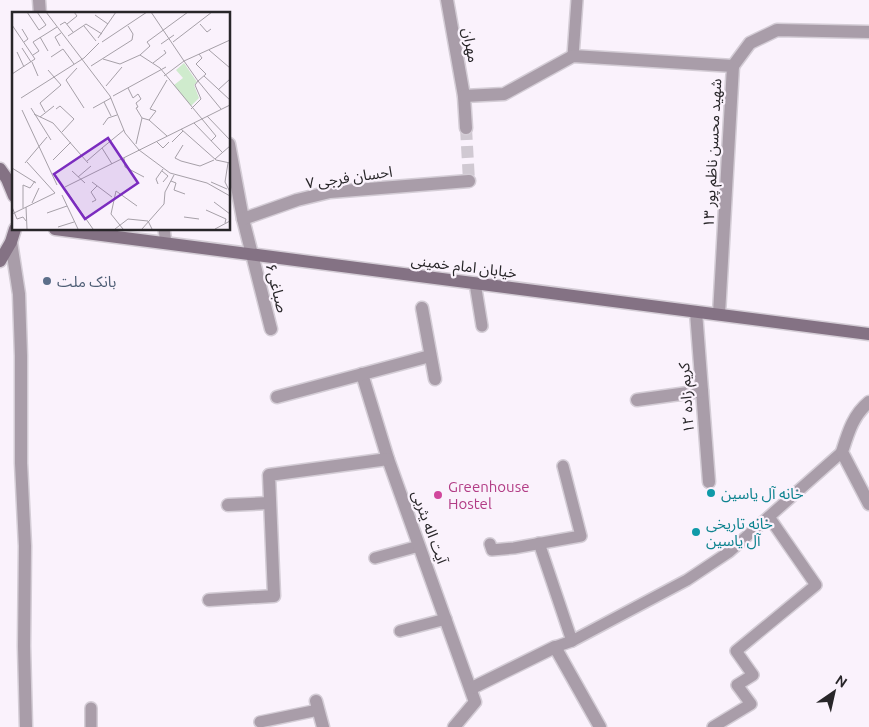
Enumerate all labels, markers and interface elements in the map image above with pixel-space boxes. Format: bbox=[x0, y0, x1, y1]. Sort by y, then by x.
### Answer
inset map bbox=[12, 12, 230, 230]
street label: مهران bbox=[459, 26, 482, 64]
street label: شهید محسن ناظم پور ۱۳ bbox=[700, 78, 727, 228]
street label: احسان فرجی ۷ bbox=[305, 163, 393, 192]
street label: خیابان امام خمینی bbox=[410, 251, 518, 284]
street label: صباغی۶ bbox=[262, 262, 291, 315]
place label: بانک ملت bbox=[57, 273, 116, 290]
marker: بانک ملت bbox=[41, 275, 53, 287]
street label: کریم زاده ۱۲ bbox=[675, 361, 700, 434]
place label: Greenhouse Hostel bbox=[448, 478, 529, 512]
place label: خانه آل یاسین bbox=[721, 485, 804, 503]
marker: خانه آل یاسین bbox=[705, 487, 717, 499]
street label: آیت اله یثربی bbox=[408, 488, 451, 567]
marker: Greenhouse Hostel bbox=[432, 489, 444, 501]
place label: خانه تاریخی آل یاسین bbox=[706, 515, 773, 550]
marker: خانه تاریخی آل یاسین bbox=[690, 526, 702, 538]
north arrow bbox=[809, 667, 859, 717]
text: N bbox=[832, 672, 850, 691]

